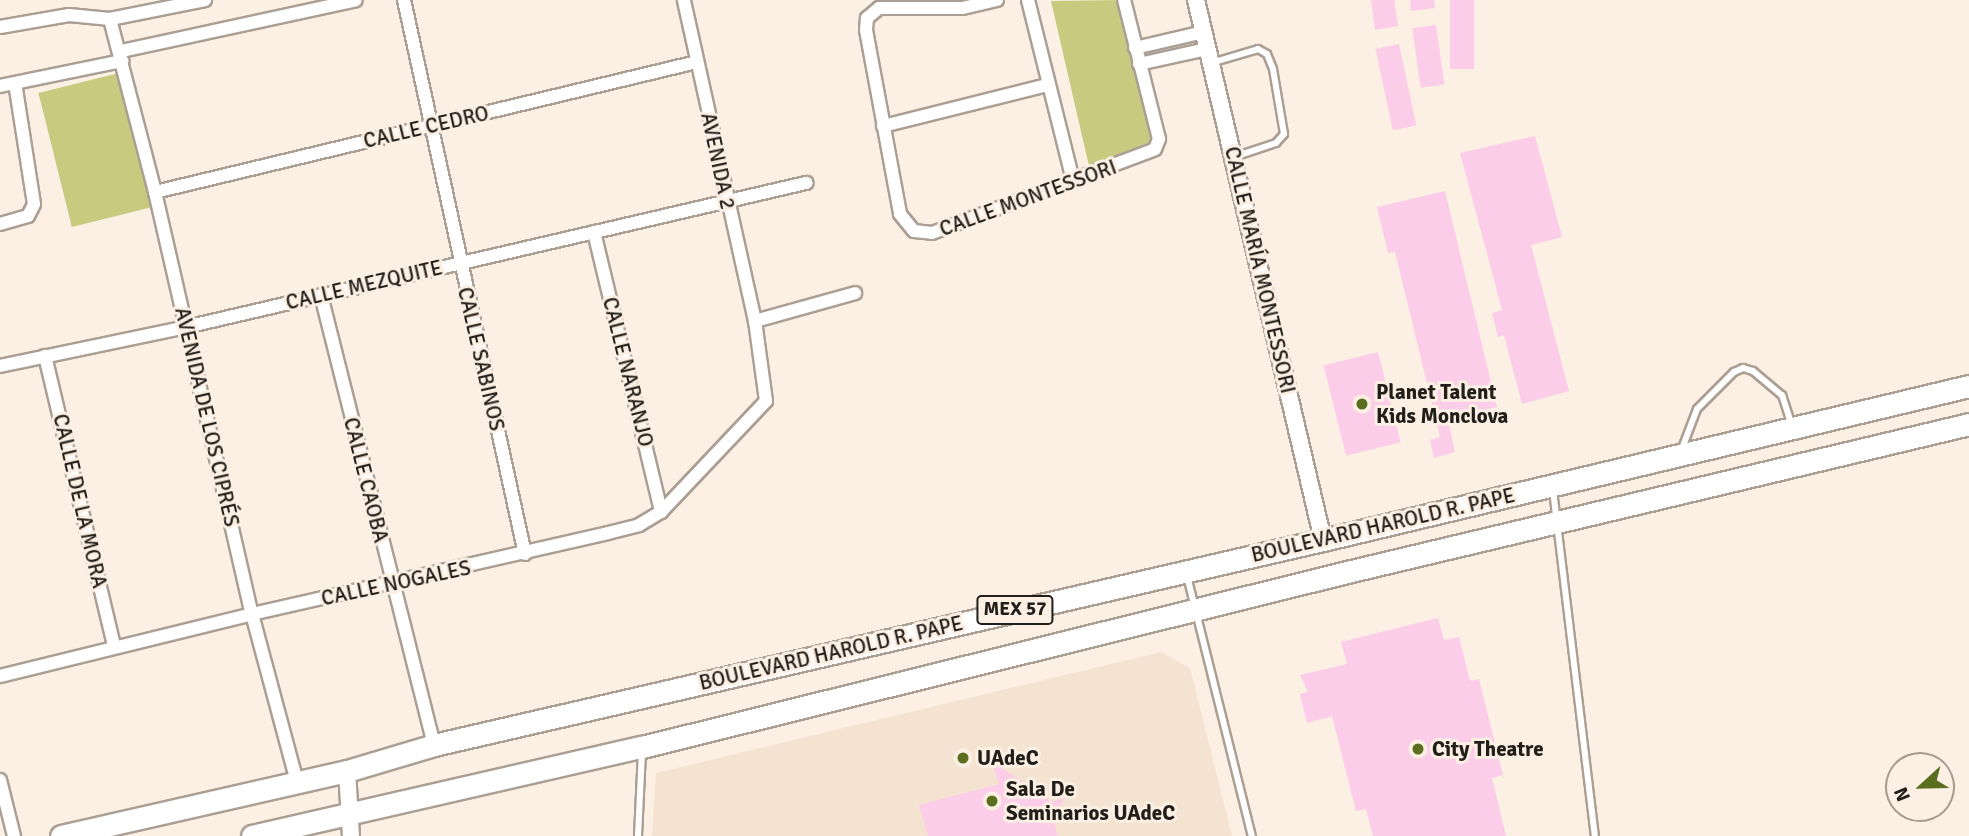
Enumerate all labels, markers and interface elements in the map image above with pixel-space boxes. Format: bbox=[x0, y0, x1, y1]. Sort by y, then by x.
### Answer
street label: CALLE CEDRO bbox=[361, 100, 491, 154]
street label: AVENIDA 2 bbox=[695, 110, 741, 212]
street label: CALLE MARÍA MONTESSORI bbox=[1219, 144, 1301, 396]
street label: CALLE MONTESSORI bbox=[936, 154, 1120, 242]
street label: CALLE MEZQUITE bbox=[283, 255, 445, 315]
street label: CALLE SABINOS bbox=[452, 285, 510, 433]
street label: CALLE NARANJO bbox=[597, 295, 659, 449]
street label: AVENIDA DE LOS CIPRÉS bbox=[169, 305, 245, 529]
place label: Planet Talent Kids Monclova bbox=[1376, 379, 1508, 429]
marker: Planet Talent Kids Monclova bbox=[1354, 396, 1370, 412]
street label: CALLE DE LA MORA bbox=[48, 411, 112, 591]
street label: CALLE CAOBA bbox=[338, 415, 394, 545]
street label: BOULEVARD HAROLD R. PAPE bbox=[1249, 482, 1517, 568]
street label: CALLE NOGALES bbox=[319, 555, 473, 611]
road number: MEX 57 bbox=[975, 594, 1055, 625]
street label: BOULEVARD HAROLD R. PAPE bbox=[697, 610, 965, 696]
place label: City Theatre bbox=[1432, 736, 1544, 762]
marker: City Theatre bbox=[1410, 741, 1426, 757]
place label: UAdeC bbox=[977, 745, 1039, 771]
marker: UAdeC bbox=[955, 750, 971, 766]
north arrow bbox=[1885, 752, 1955, 822]
place label: Sala De Seminarios UAdeC bbox=[1006, 776, 1175, 826]
text: N bbox=[1889, 783, 1916, 805]
marker: Sala De Seminarios UAdeC bbox=[984, 793, 1000, 809]

